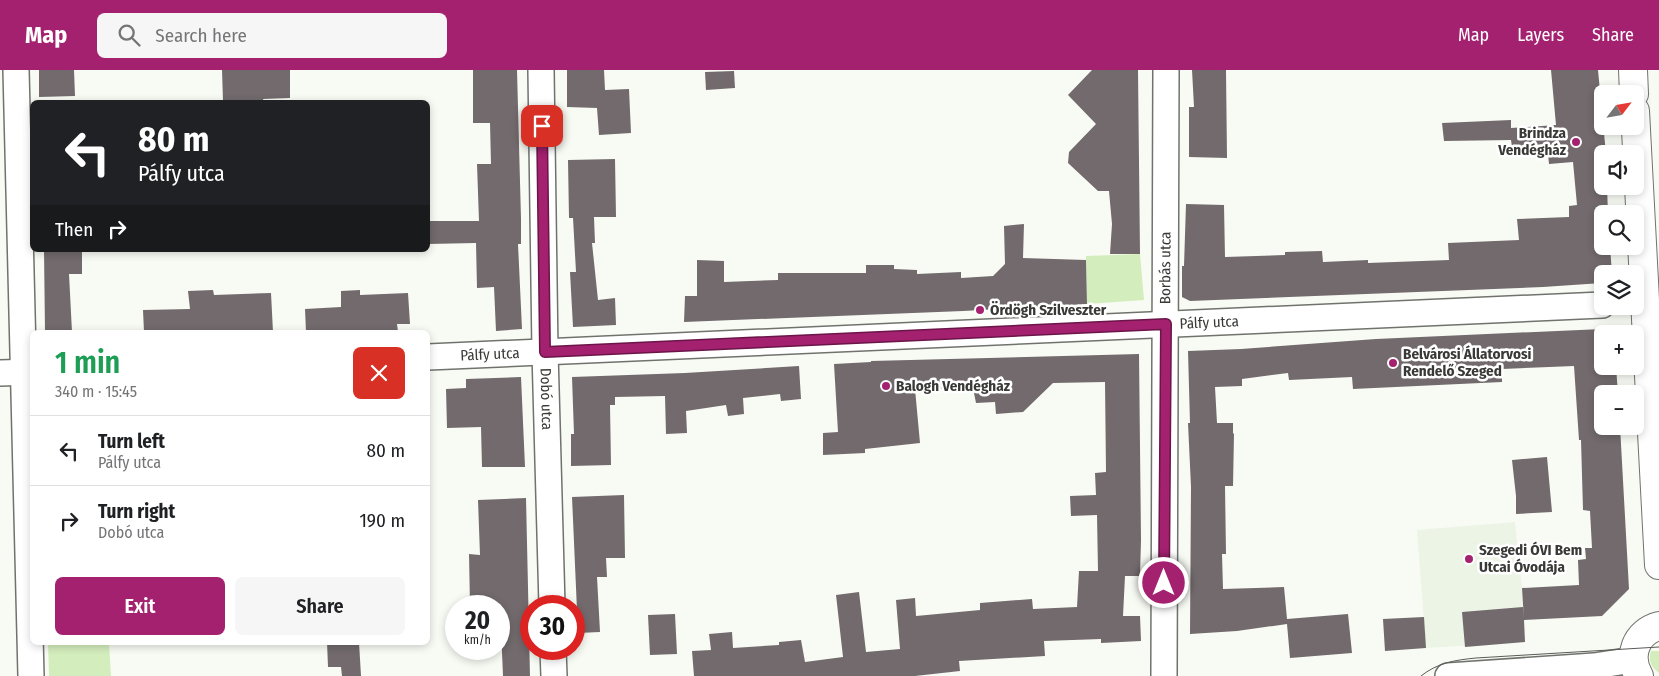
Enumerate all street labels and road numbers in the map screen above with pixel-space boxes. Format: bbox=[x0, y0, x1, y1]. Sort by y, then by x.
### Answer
street label: Borbás utca bbox=[1156, 232, 1174, 304]
street label: Pálfy utca bbox=[1179, 312, 1239, 333]
street label: Pálfy utca bbox=[460, 344, 520, 365]
street label: Dobó utca bbox=[536, 368, 556, 430]

